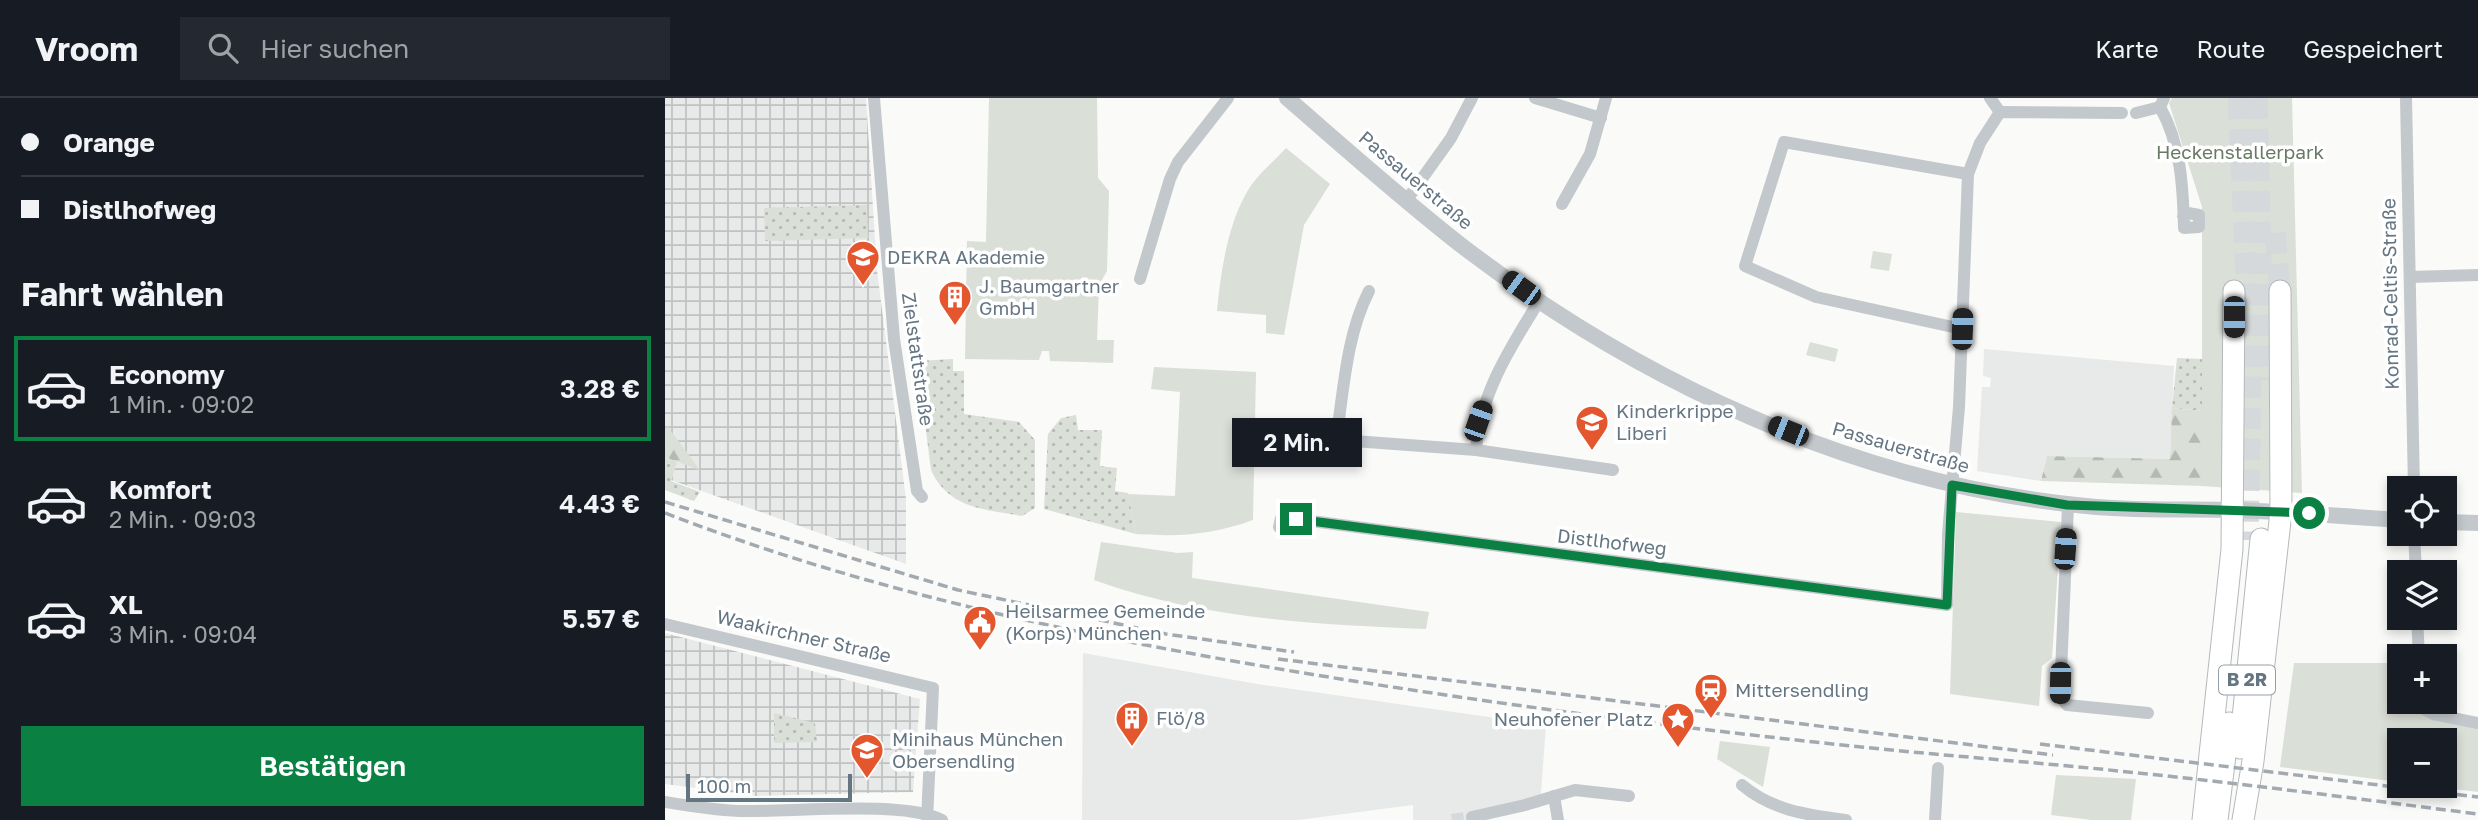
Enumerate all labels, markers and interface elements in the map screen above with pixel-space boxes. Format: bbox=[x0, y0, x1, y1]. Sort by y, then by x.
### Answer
search box bbox=[180, 17, 670, 80]
text: Vroom bbox=[35, 29, 138, 68]
icon: search bbox=[204, 29, 242, 67]
text: Hier suchen bbox=[260, 33, 409, 64]
text: Karte bbox=[2095, 34, 2159, 63]
text: Route bbox=[2197, 34, 2265, 63]
text: Gespeichert bbox=[2303, 34, 2443, 63]
street label: Passauerstraße bbox=[1355, 125, 1478, 234]
text: Orange bbox=[63, 127, 155, 158]
park label: Heckenstallerpark bbox=[2156, 140, 2324, 163]
text: Distlhofweg bbox=[63, 194, 216, 225]
street label: Konrad-Celtis-Straße bbox=[2376, 198, 2403, 390]
school or university icon: DEKRA Akademie bbox=[844, 238, 882, 287]
place label: DEKRA Akademie bbox=[887, 245, 1045, 268]
car bbox=[1498, 267, 1545, 309]
place label: J. Baumgartner GmbH bbox=[979, 274, 1120, 319]
text: Fahrt wählen bbox=[21, 275, 224, 313]
building icon: J. Baumgartner GmbH bbox=[936, 278, 974, 327]
street label: Zielstattstraße bbox=[898, 291, 939, 427]
car bbox=[2224, 296, 2245, 338]
car bbox=[1951, 308, 1974, 350]
icon: car bbox=[25, 357, 88, 420]
text: Economy bbox=[109, 359, 225, 390]
text: 3.28 € bbox=[560, 373, 640, 404]
text: 1 Min. · 09:02 bbox=[109, 390, 254, 418]
car bbox=[1462, 398, 1495, 444]
place label: Kinderkrippe Liberi bbox=[1616, 399, 1734, 444]
school or university icon: Kinderkrippe Liberi bbox=[1573, 403, 1611, 452]
car bbox=[1765, 413, 1812, 449]
street label: Passauerstraße bbox=[1830, 416, 1972, 477]
callout: 2 Min. bbox=[1231, 418, 1361, 466]
text: 2 Min. bbox=[1263, 428, 1331, 456]
icon: car bbox=[25, 472, 88, 535]
text: Komfort bbox=[109, 474, 212, 505]
map controls bbox=[2387, 476, 2457, 798]
button: locate bbox=[2387, 476, 2457, 546]
text: 4.43 € bbox=[559, 488, 640, 519]
route start bbox=[2293, 497, 2325, 529]
route end bbox=[1280, 503, 1312, 535]
text: 2 Min. · 09:03 bbox=[109, 505, 256, 533]
street label: Distlhofweg bbox=[1556, 523, 1668, 560]
car bbox=[2054, 527, 2077, 571]
button: layers bbox=[2387, 560, 2457, 630]
icon: car bbox=[25, 587, 88, 650]
text: XL bbox=[109, 589, 143, 620]
place label: Heilsarmee Gemeinde (Korps) München bbox=[1005, 599, 1205, 644]
text: 5.57 € bbox=[562, 603, 640, 634]
public building icon: Heilsarmee Gemeinde (Korps) München bbox=[961, 603, 999, 652]
street label: Waakirchner Straße bbox=[715, 604, 894, 667]
text: 3 Min. · 09:04 bbox=[109, 620, 257, 648]
button: + bbox=[2387, 644, 2457, 714]
car bbox=[2050, 662, 2071, 704]
road number: B 2R bbox=[2219, 666, 2275, 694]
station icon: Mittersendling bbox=[1692, 671, 1730, 720]
place label: Mittersendling bbox=[1735, 678, 1869, 701]
building icon: Flö/8 bbox=[1113, 699, 1151, 748]
place icon: Neuhofener Platz bbox=[1659, 700, 1697, 749]
place label: Flö/8 bbox=[1156, 706, 1205, 729]
place label: Neuhofener Platz bbox=[1494, 707, 1653, 730]
button: Bestätigen bbox=[21, 726, 644, 806]
place label: Minihaus München Obersendling bbox=[892, 727, 1063, 772]
button: − bbox=[2387, 728, 2457, 798]
school or university icon: Minihaus München Obersendling bbox=[848, 731, 886, 780]
scale bar bbox=[686, 771, 852, 803]
text: 100 m bbox=[697, 774, 751, 797]

